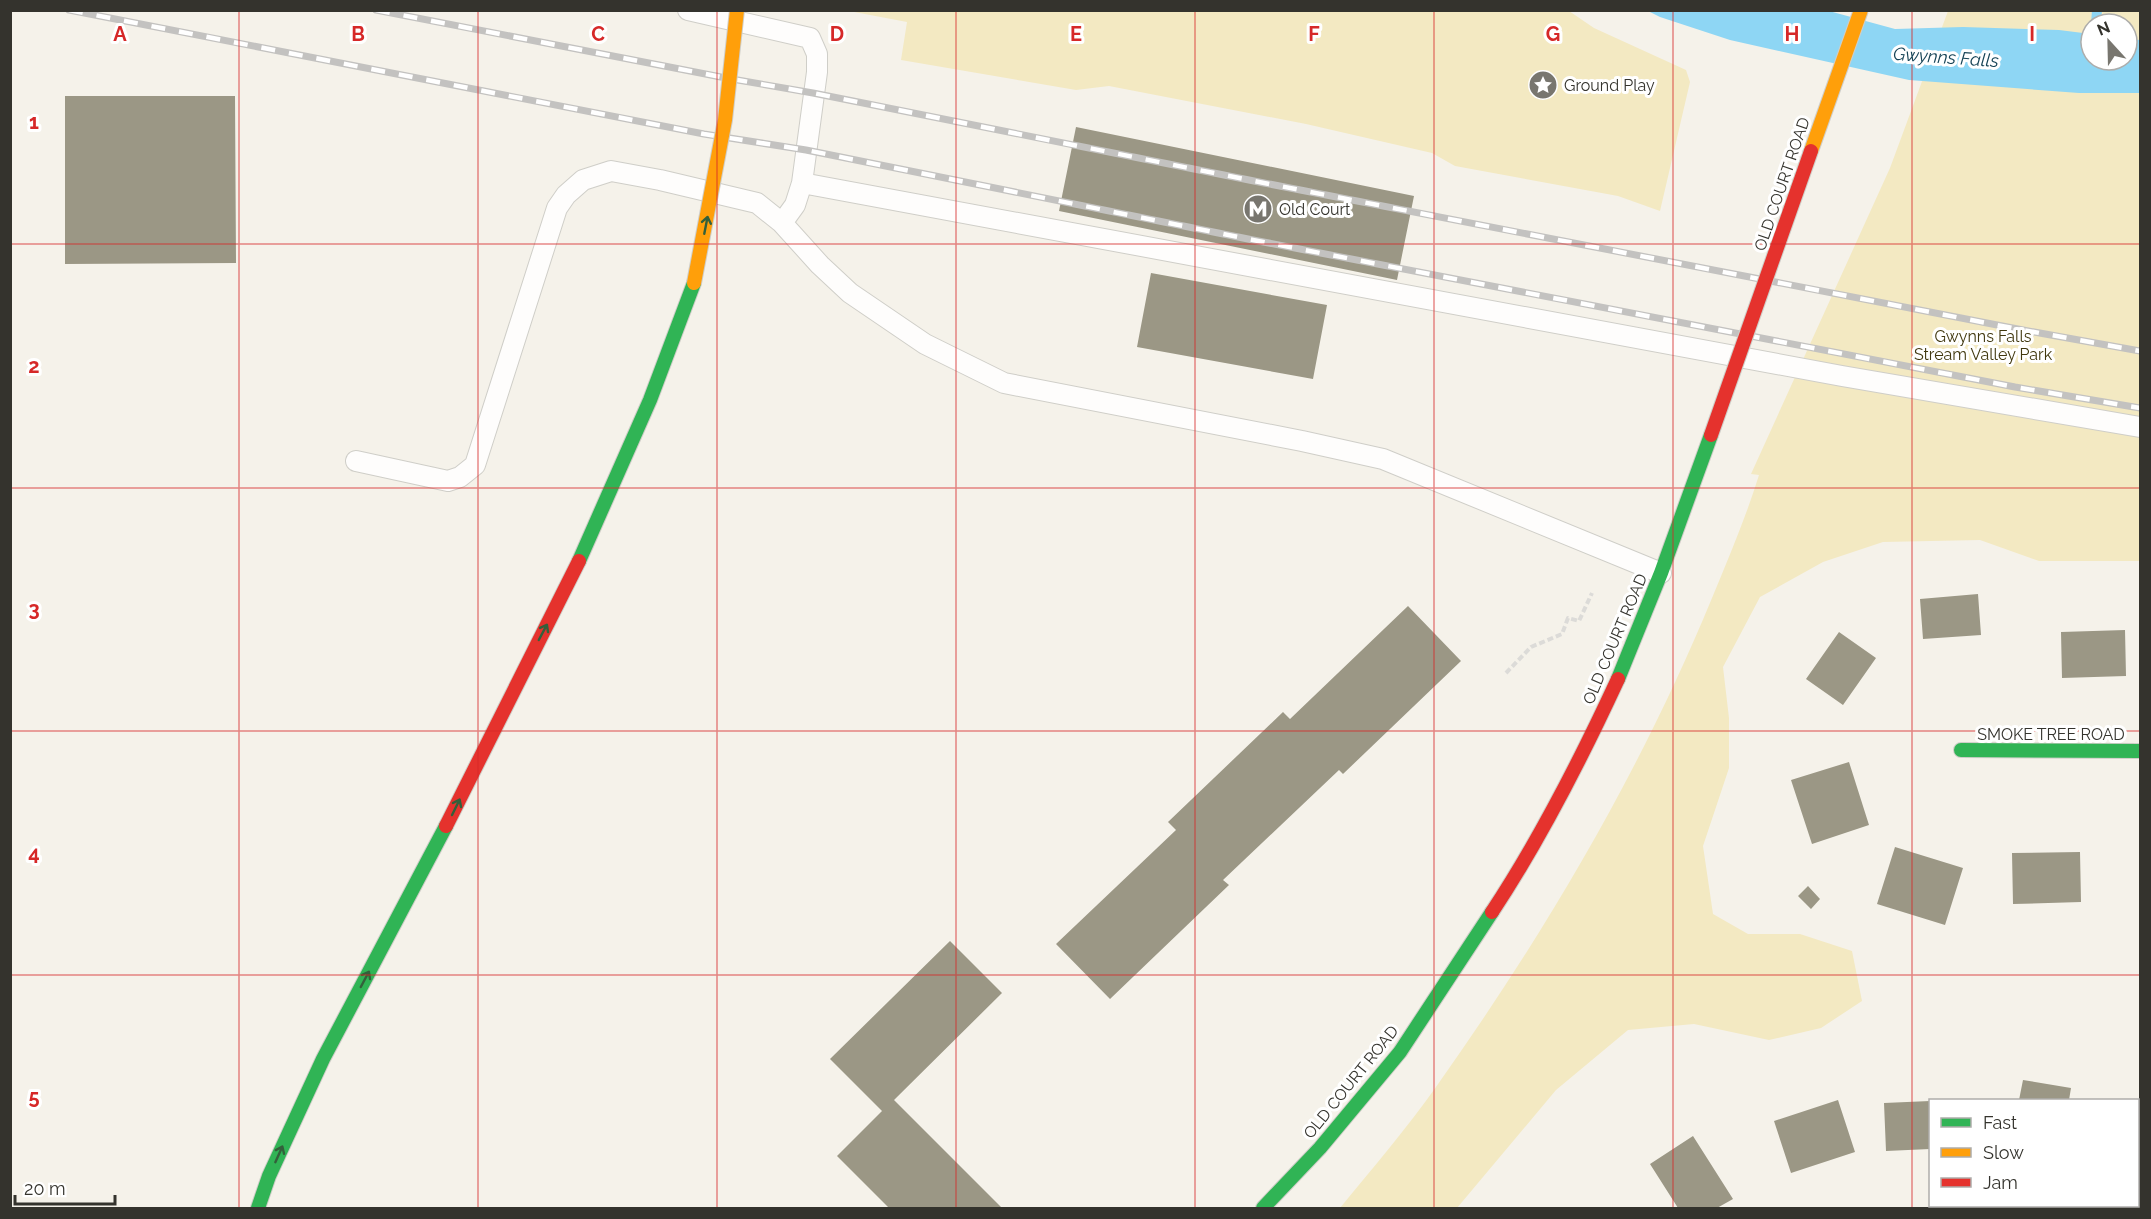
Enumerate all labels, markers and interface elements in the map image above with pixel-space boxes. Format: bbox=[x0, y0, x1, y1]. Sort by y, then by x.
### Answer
north arrow bbox=[2079, 12, 2139, 72]
text: N bbox=[2094, 17, 2113, 40]
text: A bbox=[113, 22, 127, 46]
text: B bbox=[351, 22, 365, 46]
text: C bbox=[591, 22, 605, 46]
text: D bbox=[830, 22, 844, 46]
text: E bbox=[1070, 22, 1082, 46]
text: F bbox=[1308, 22, 1320, 46]
text: G bbox=[1546, 22, 1560, 46]
text: H bbox=[1785, 22, 1799, 46]
text: I bbox=[2029, 22, 2035, 46]
water label: Gwynns Falls bbox=[1892, 43, 2000, 71]
place icon: Ground Play bbox=[1527, 69, 1559, 101]
place label: Ground Play bbox=[1564, 76, 1655, 95]
text: 1 bbox=[29, 110, 39, 134]
street label: OLD COURT ROAD bbox=[1750, 115, 1814, 253]
metro station icon: Old Court bbox=[1242, 193, 1274, 225]
place label: Old Court bbox=[1279, 200, 1351, 219]
one-way arrow bbox=[701, 216, 712, 236]
park label: Gwynns Falls Stream Valley Park bbox=[1914, 327, 2053, 364]
text: 2 bbox=[28, 354, 40, 378]
street label: OLD COURT ROAD bbox=[1579, 571, 1651, 707]
text: 3 bbox=[28, 597, 40, 621]
one-way arrow bbox=[537, 624, 549, 641]
street label: SMOKE TREE ROAD bbox=[1977, 725, 2125, 744]
one-way arrow bbox=[450, 798, 462, 816]
text: 4 bbox=[28, 841, 40, 865]
one-way arrow bbox=[360, 971, 371, 989]
street label: OLD COURT ROAD bbox=[1300, 1022, 1402, 1142]
text: 5 bbox=[28, 1085, 40, 1109]
legend bbox=[1929, 1099, 2139, 1207]
text: Fast bbox=[1983, 1112, 2017, 1133]
text: Slow bbox=[1983, 1142, 2024, 1163]
one-way arrow bbox=[274, 1146, 286, 1164]
scale bar bbox=[15, 1168, 116, 1206]
text: Jam bbox=[1983, 1172, 2018, 1193]
text: 20 m bbox=[24, 1178, 66, 1199]

